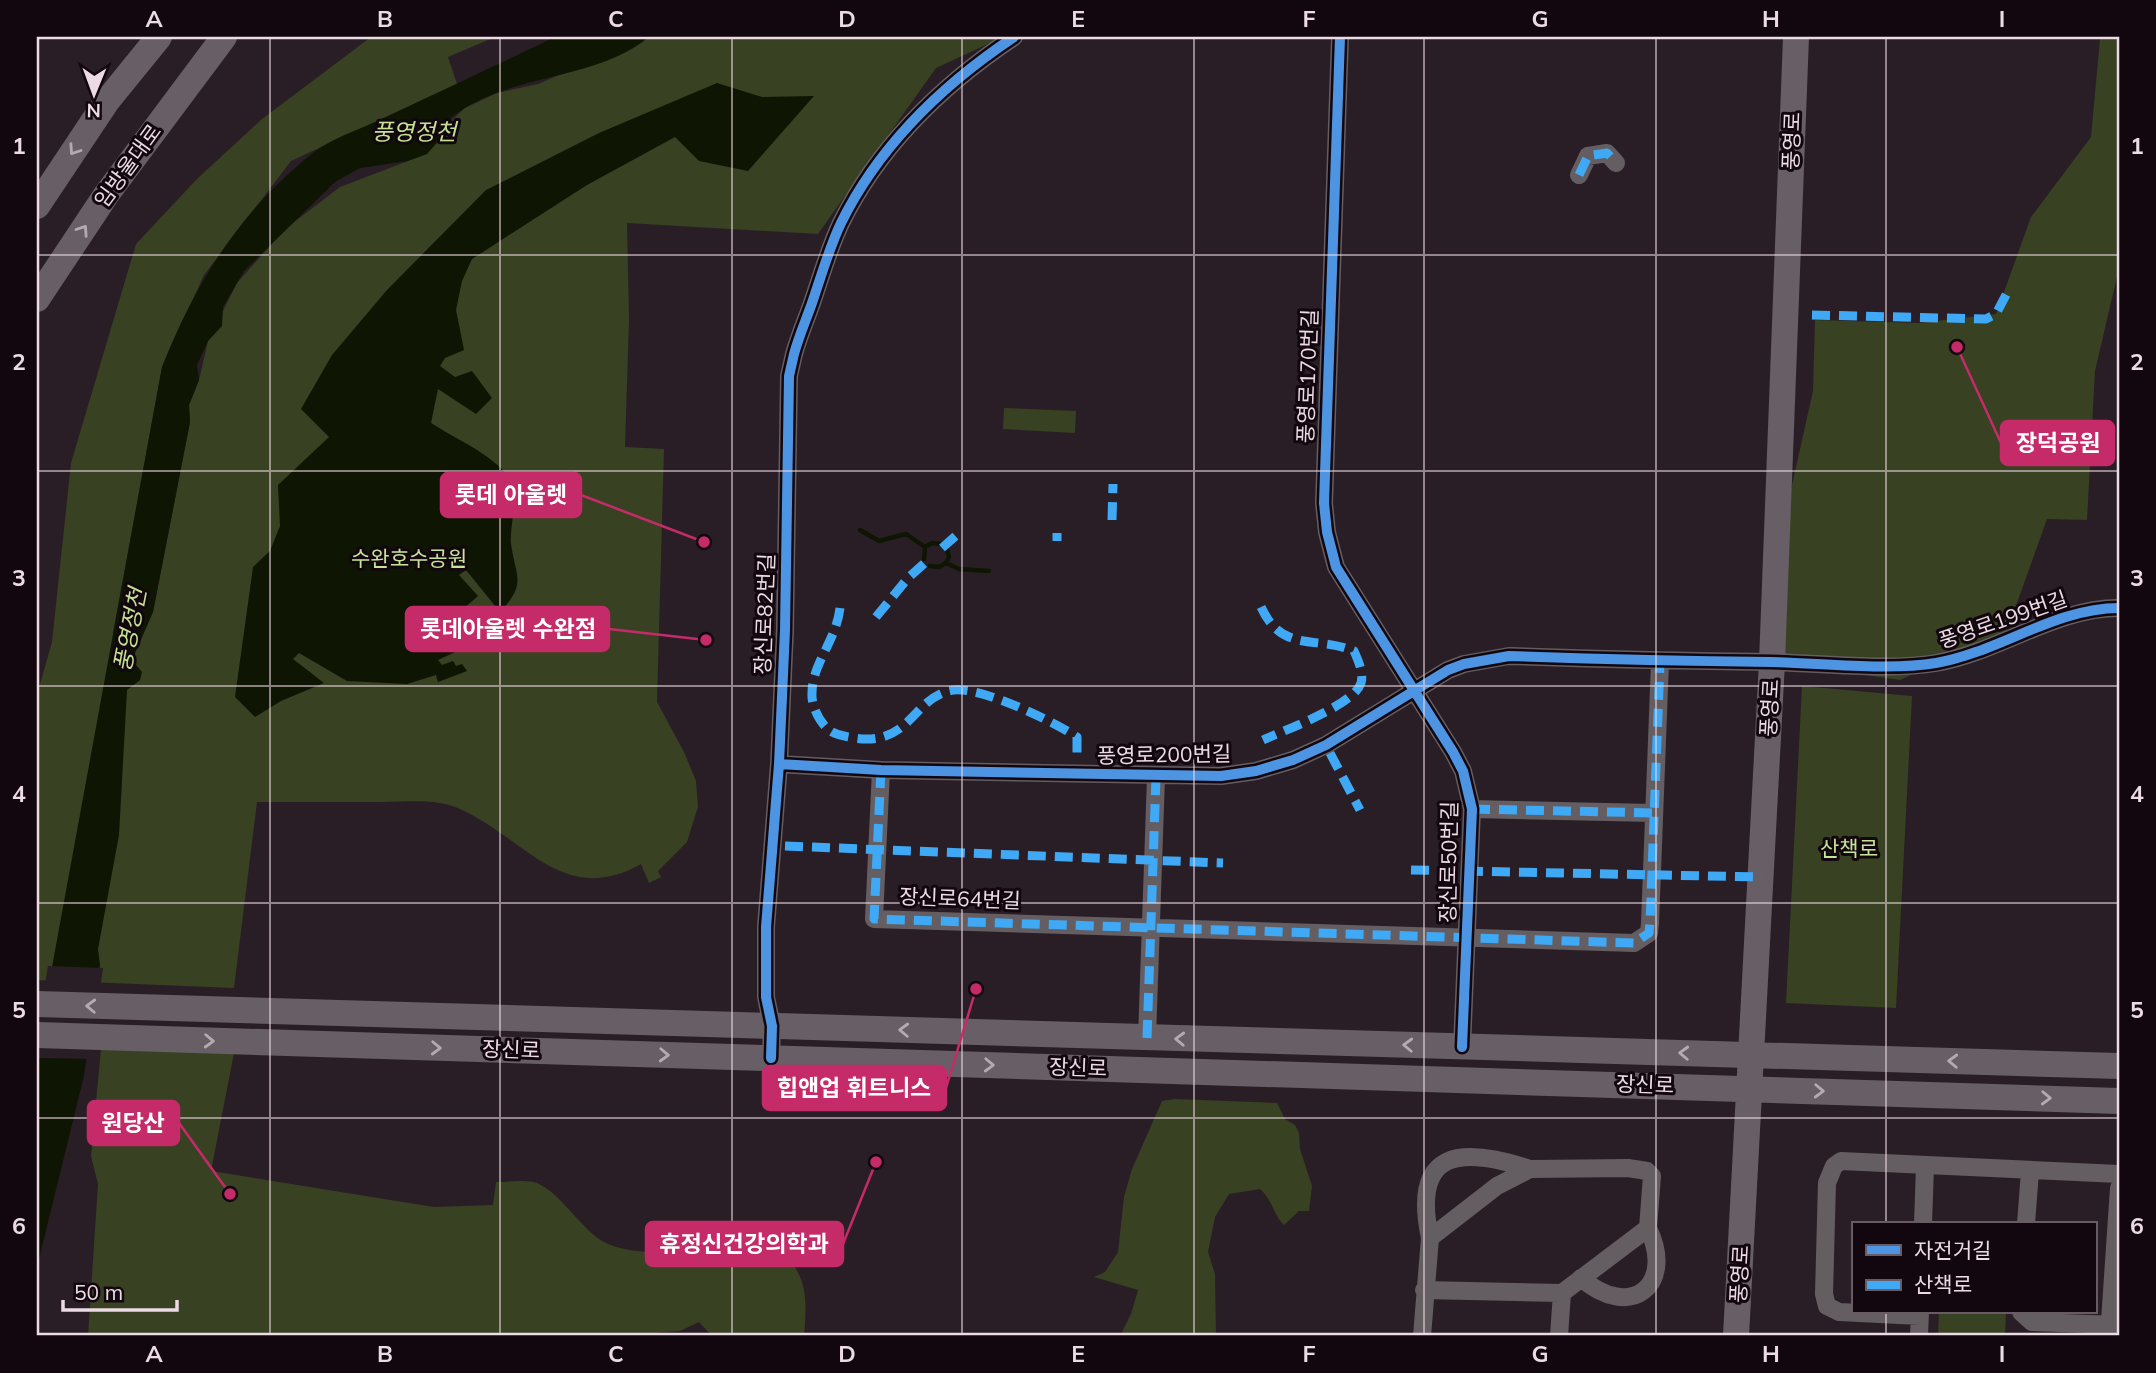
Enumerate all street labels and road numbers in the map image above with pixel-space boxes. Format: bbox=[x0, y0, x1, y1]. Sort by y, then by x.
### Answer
street label: 풍영로 bbox=[1777, 112, 1805, 170]
street label: 임방울대로 bbox=[88, 119, 166, 212]
street label: 풍영로170번길 bbox=[1292, 308, 1322, 444]
street label: 장신로82번길 bbox=[749, 553, 779, 675]
street label: 풍영로199번길 bbox=[1935, 585, 2070, 653]
street label: 풍영로 bbox=[1755, 678, 1784, 738]
street label: 풍영로200번길 bbox=[1097, 740, 1231, 768]
street label: 장신로50번길 bbox=[1434, 801, 1462, 923]
street label: 장신로64번길 bbox=[899, 883, 1021, 913]
street label: 장신로 bbox=[482, 1035, 540, 1063]
street label: 장신로 bbox=[1049, 1053, 1107, 1081]
street label: 장신로 bbox=[1616, 1070, 1674, 1098]
street label: 풍영로 bbox=[1725, 1244, 1754, 1304]

